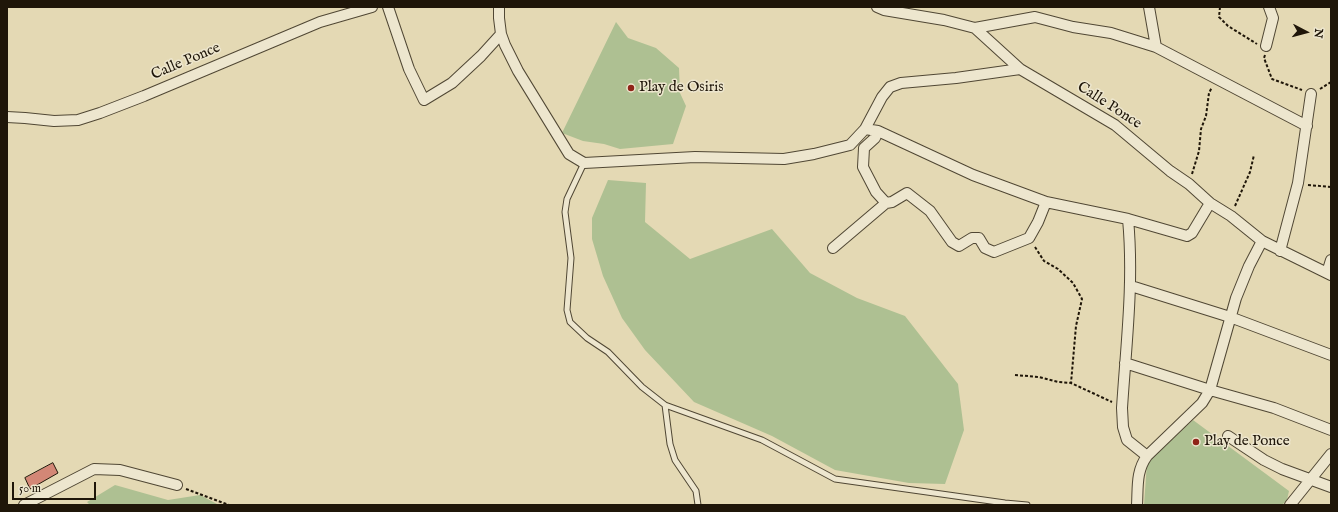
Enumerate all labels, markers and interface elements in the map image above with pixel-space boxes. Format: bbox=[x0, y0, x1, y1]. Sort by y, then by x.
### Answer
north arrow bbox=[1286, 12, 1326, 52]
text: N bbox=[1310, 28, 1325, 39]
street label: Calle Ponce bbox=[149, 39, 223, 85]
place label: Play de Osiris bbox=[639, 79, 723, 97]
street label: Calle Ponce bbox=[1073, 79, 1145, 133]
marker: Play de Osiris bbox=[626, 83, 636, 93]
place label: Play de Ponce bbox=[1204, 433, 1290, 451]
marker: Play de Ponce bbox=[1191, 437, 1201, 447]
scale bar bbox=[14, 474, 98, 500]
text: 50 m bbox=[19, 481, 41, 496]

